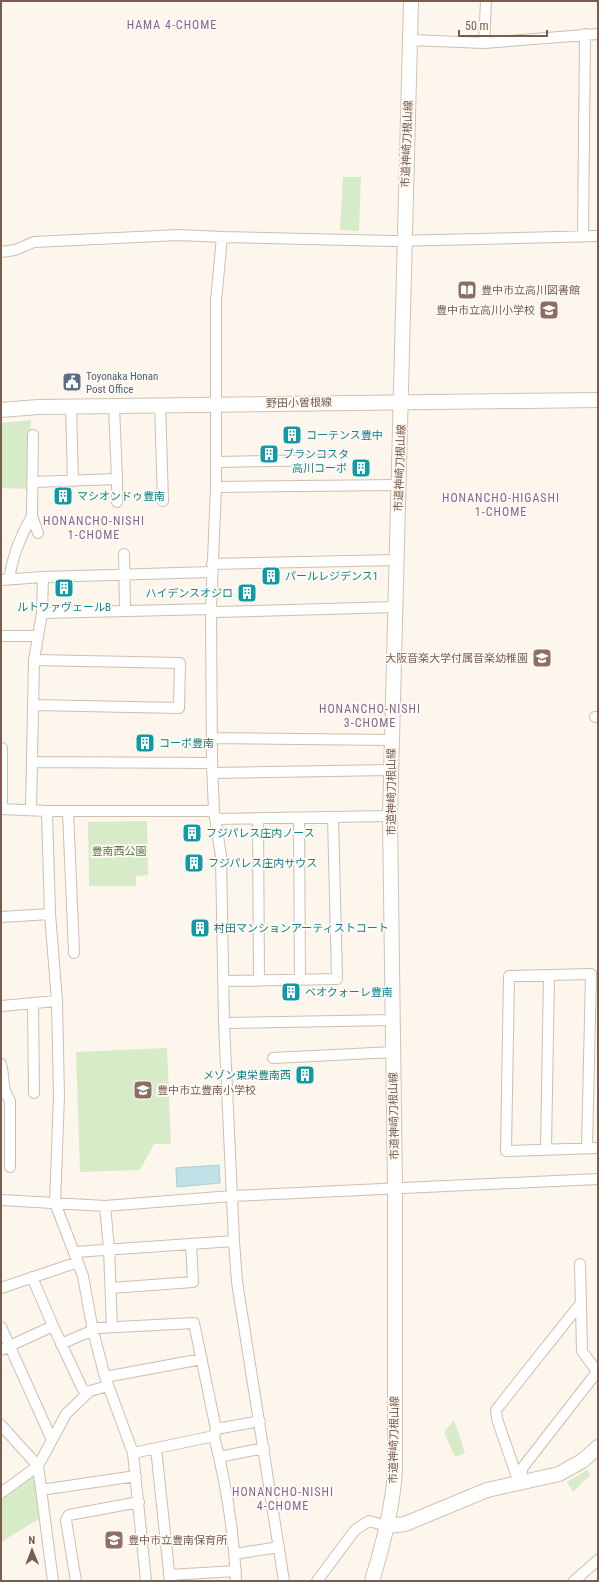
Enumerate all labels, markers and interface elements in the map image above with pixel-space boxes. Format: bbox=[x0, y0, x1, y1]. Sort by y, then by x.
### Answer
scale bar bbox=[459, 12, 547, 38]
district label: HAMA 4-CHOME bbox=[127, 18, 217, 32]
text: 50 m bbox=[465, 19, 489, 33]
street label: 市道神崎刀根山線 bbox=[399, 100, 415, 188]
library icon: 豊中市立高川図書館 bbox=[456, 279, 478, 301]
place label: 豊中市立高川図書館 bbox=[481, 284, 580, 297]
school or university icon: 豊中市立高川小学校 bbox=[538, 299, 560, 321]
place label: 豊中市立高川小学校 bbox=[436, 304, 535, 317]
place label: Toyonaka Honan Post Office bbox=[86, 370, 158, 396]
public building icon: Toyonaka Honan Post Office bbox=[61, 371, 83, 393]
street label: 野田小曽根線 bbox=[266, 396, 332, 410]
building icon: コーテンス豊中 bbox=[281, 424, 303, 446]
street label: 市道神崎刀根山線 bbox=[392, 424, 408, 512]
place label: コーテンス豊中 bbox=[306, 429, 383, 442]
building icon: ブランコスタ bbox=[258, 443, 280, 465]
place label: ブランコスタ bbox=[283, 448, 349, 461]
building icon: 高川コーポ bbox=[350, 457, 372, 479]
place label: 高川コーポ bbox=[292, 462, 347, 475]
building icon: マシオンドゥ豊南 bbox=[52, 485, 74, 507]
place label: マシオンドゥ豊南 bbox=[77, 490, 165, 503]
district label: HONANCHO-HIGASHI 1-CHOME bbox=[442, 491, 560, 519]
district label: HONANCHO-NISHI 1-CHOME bbox=[43, 514, 145, 542]
building icon: パールレジデンス1 bbox=[260, 565, 282, 587]
place label: パールレジデンス1 bbox=[285, 570, 378, 583]
building icon: ルトワァヴェールB bbox=[53, 577, 75, 599]
building icon: ハイデンスオジロ bbox=[236, 582, 258, 604]
place label: ハイデンスオジロ bbox=[145, 587, 233, 600]
place label: ルトワァヴェールB bbox=[17, 601, 111, 614]
school or university icon: 大阪音楽大学付属音楽幼稚園 bbox=[531, 647, 553, 669]
place label: 大阪音楽大学付属音楽幼稚園 bbox=[385, 652, 528, 665]
district label: HONANCHO-NISHI 3-CHOME bbox=[319, 702, 421, 730]
building icon: コーポ豊南 bbox=[134, 732, 156, 754]
place label: コーポ豊南 bbox=[159, 737, 214, 750]
street label: 市道神崎刀根山線 bbox=[385, 748, 398, 836]
building icon: フジパレス庄内ノース bbox=[181, 822, 203, 844]
place label: フジパレス庄内ノース bbox=[206, 827, 315, 840]
park label: 豊南西公園 bbox=[92, 845, 147, 858]
building icon: フジパレス庄内サウス bbox=[183, 852, 205, 874]
place label: フジパレス庄内サウス bbox=[208, 857, 317, 870]
building icon: 村田マンションアーティストコート bbox=[189, 917, 211, 939]
place label: 村田マンションアーティストコート bbox=[214, 922, 389, 935]
building icon: ベオクォーレ豊南 bbox=[280, 981, 302, 1003]
place label: ベオクォーレ豊南 bbox=[305, 986, 393, 999]
building icon: メゾン東栄豊南西 bbox=[294, 1064, 316, 1086]
place label: メゾン東栄豊南西 bbox=[203, 1069, 291, 1082]
street label: 市道神崎刀根山線 bbox=[387, 1072, 401, 1160]
school or university icon: 豊中市立豊南小学校 bbox=[132, 1079, 154, 1101]
place label: 豊中市立豊南小学校 bbox=[157, 1084, 256, 1097]
street label: 市道神崎刀根山線 bbox=[387, 1396, 401, 1484]
district label: HONANCHO-NISHI 4-CHOME bbox=[232, 1485, 334, 1513]
school or university icon: 豊中市立豊南保育所 bbox=[103, 1529, 125, 1551]
north arrow bbox=[12, 1530, 52, 1570]
text: N bbox=[28, 1534, 36, 1547]
place label: 豊中市立豊南保育所 bbox=[128, 1534, 228, 1547]

